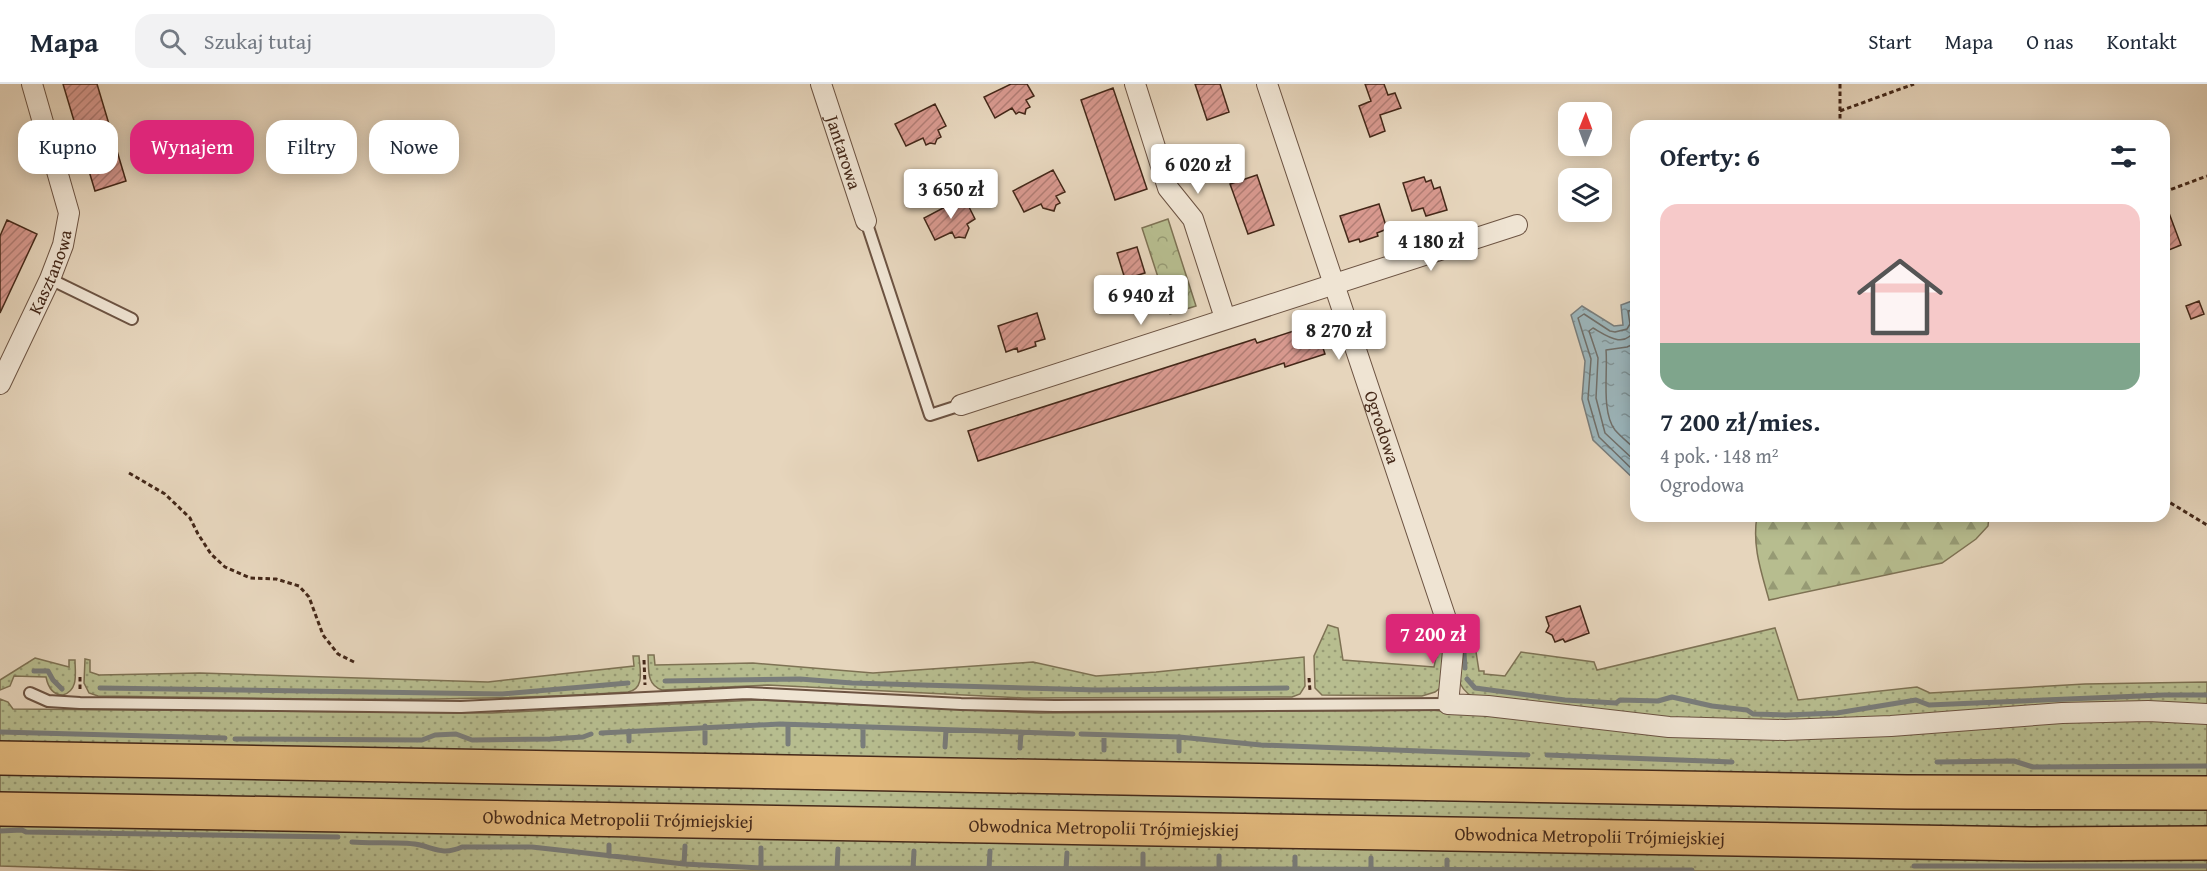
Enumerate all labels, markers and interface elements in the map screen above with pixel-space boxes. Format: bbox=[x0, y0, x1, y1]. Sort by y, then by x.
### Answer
search box bbox=[135, 14, 555, 68]
text: Mapa bbox=[30, 21, 99, 62]
icon: search bbox=[156, 25, 189, 58]
text: Szukaj tutaj bbox=[204, 25, 312, 57]
text: Start bbox=[1868, 26, 1912, 57]
text: Mapa bbox=[1945, 26, 1993, 57]
text: O nas bbox=[2026, 26, 2074, 57]
text: Kontakt bbox=[2107, 26, 2177, 57]
north arrow bbox=[1558, 102, 1612, 156]
map controls bbox=[1558, 102, 1612, 222]
street label: Jantarowa bbox=[819, 110, 869, 193]
chip: Kupno bbox=[18, 120, 118, 174]
chip: Wynajem bbox=[130, 120, 254, 174]
chip: Filtry bbox=[266, 120, 357, 174]
chip: Nowe bbox=[369, 120, 459, 174]
text: Oferty: 6 bbox=[1660, 137, 1760, 176]
icon: filters bbox=[2107, 140, 2140, 173]
pin: 6 020 zł bbox=[1136, 144, 1260, 195]
text: 6 020 zł bbox=[1165, 149, 1231, 178]
button: layers bbox=[1558, 168, 1612, 222]
pin: 3 650 zł bbox=[889, 169, 1013, 220]
text: 3 650 zł bbox=[918, 174, 984, 203]
pin: 4 180 zł bbox=[1369, 221, 1493, 272]
text: 4 180 zł bbox=[1398, 226, 1464, 255]
street label: Kasztanowa bbox=[21, 227, 79, 319]
icon: home bbox=[1846, 243, 1954, 351]
pin: 6 940 zł bbox=[1079, 275, 1203, 326]
text: 6 940 zł bbox=[1108, 280, 1174, 309]
pin: 8 270 zł bbox=[1277, 310, 1401, 361]
text: 8 270 zł bbox=[1306, 315, 1372, 344]
street label: Ogrodowa bbox=[1357, 387, 1407, 468]
text: 7 200 zł/mies. bbox=[1660, 402, 1820, 441]
text: 4 pok. · 148 m² bbox=[1660, 441, 1779, 470]
text: Ogrodowa bbox=[1660, 470, 1744, 499]
pin: 7 200 zł bbox=[1371, 614, 1495, 665]
text: 7 200 zł bbox=[1400, 619, 1466, 648]
street label: Obwodnica Metropolii Trójmiejskiej bbox=[482, 803, 753, 835]
street label: Obwodnica Metropolii Trójmiejskiej bbox=[968, 812, 1239, 843]
street label: Obwodnica Metropolii Trójmiejskiej bbox=[1454, 820, 1725, 852]

